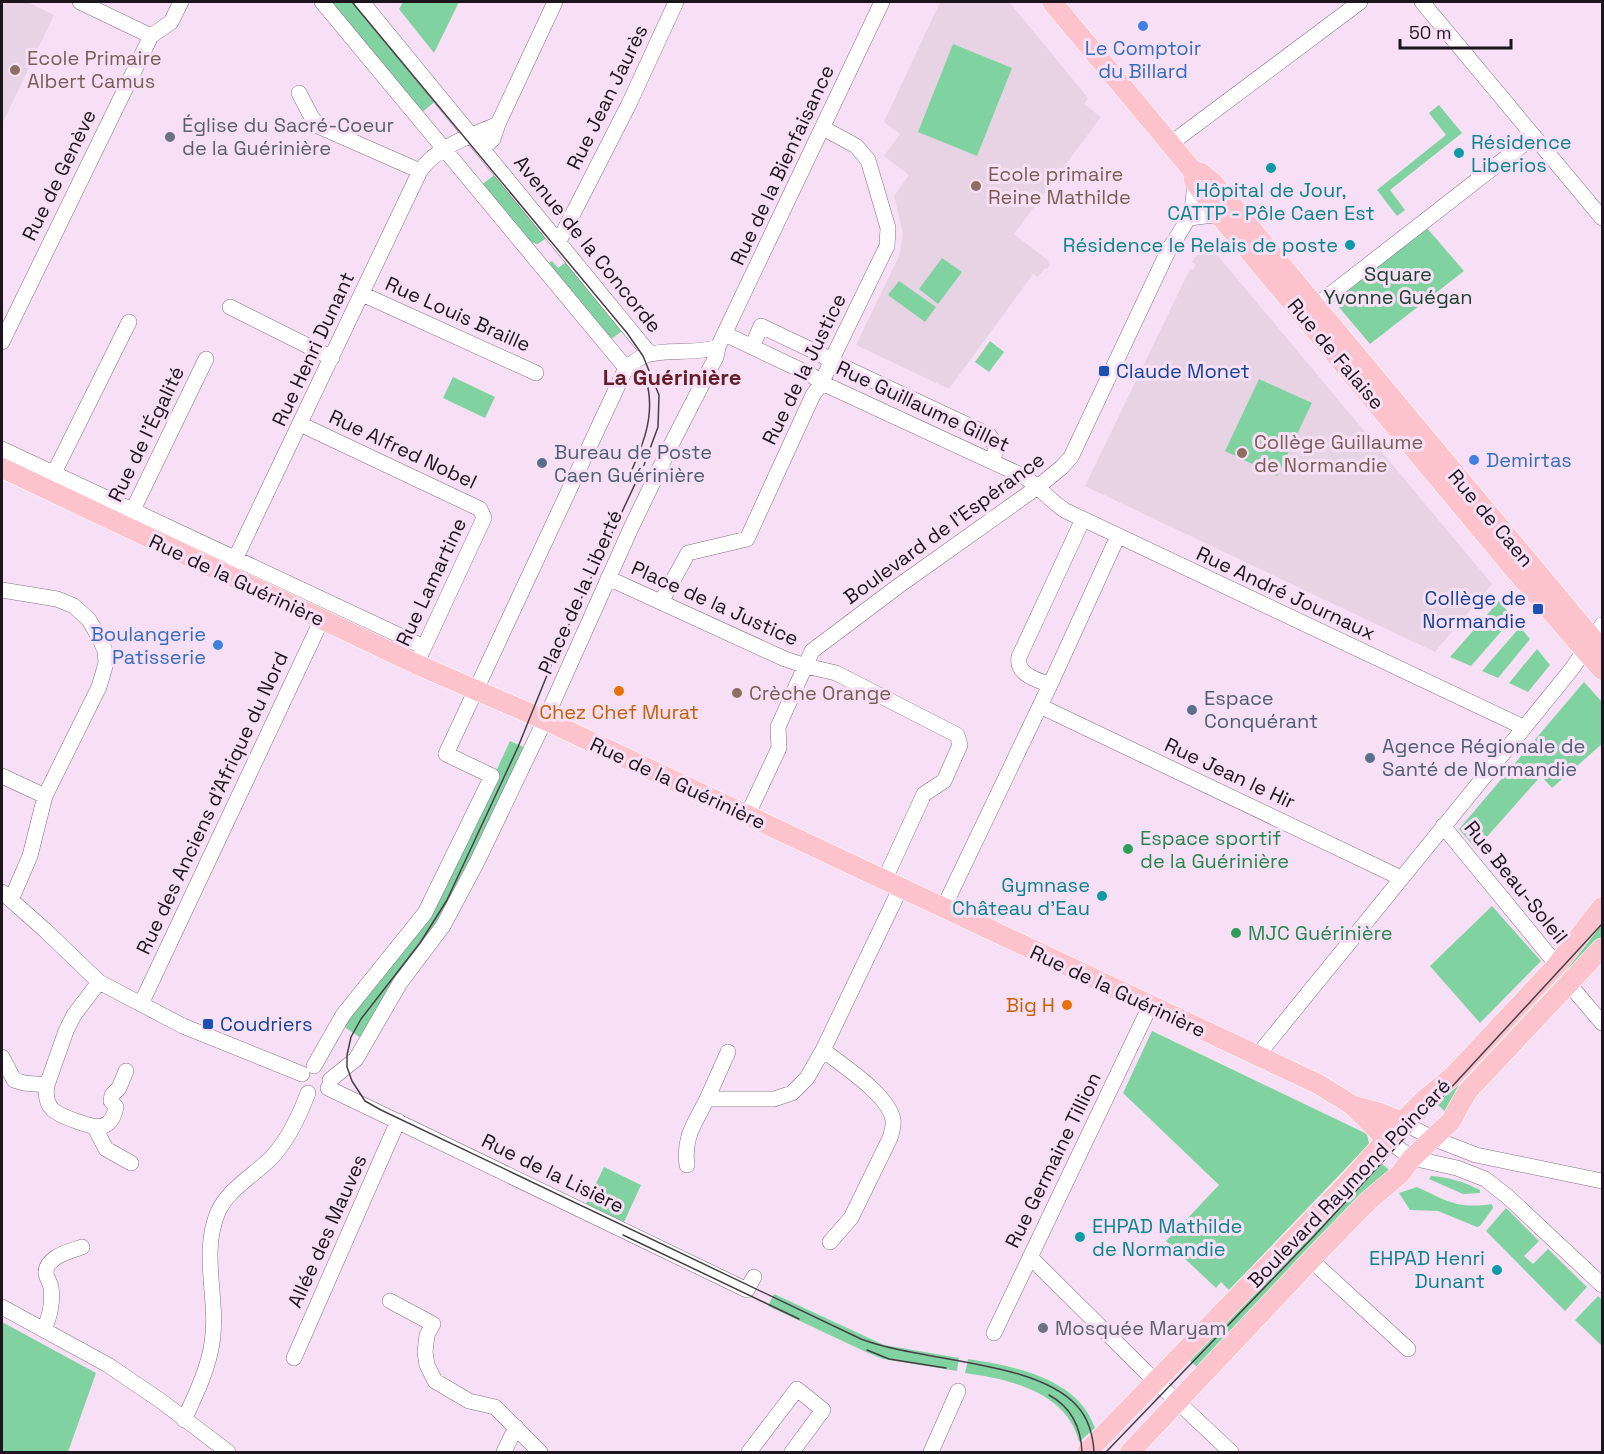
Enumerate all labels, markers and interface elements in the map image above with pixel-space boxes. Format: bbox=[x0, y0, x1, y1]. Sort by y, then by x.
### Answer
scale bar bbox=[1400, 12, 1511, 50]
marker: Le Comptoir du Billard bbox=[1136, 19, 1150, 33]
street label: Rue Jean Jaurès bbox=[561, 20, 653, 174]
text: 50 m bbox=[1409, 21, 1451, 44]
place label: Le Comptoir du Billard bbox=[1085, 35, 1201, 84]
place label: Ecole Primaire Albert Camus bbox=[27, 45, 162, 94]
street label: Rue de la Bienfaisance bbox=[724, 61, 840, 269]
marker: Ecole Primaire Albert Camus bbox=[8, 63, 22, 77]
street label: Rue de Genève bbox=[16, 105, 102, 245]
place label: Église du Sacré-Coeur de la Guérinière bbox=[182, 112, 394, 161]
place label: Résidence Liberios bbox=[1471, 129, 1572, 178]
marker: Église du Sacré-Coeur de la Guérinière bbox=[163, 130, 177, 144]
marker: Résidence Liberios bbox=[1452, 146, 1466, 160]
street label: Avenue de la Concorde bbox=[508, 150, 668, 338]
place label: Ecole primaire Reine Mathilde bbox=[988, 161, 1131, 210]
marker: Hôpital de Jour, CATTP - Pôle Caen Est bbox=[1264, 161, 1278, 175]
place label: Hôpital de Jour, CATTP - Pôle Caen Est bbox=[1167, 177, 1375, 226]
marker: Ecole primaire Reine Mathilde bbox=[969, 179, 983, 193]
place label: Résidence le Relais de poste bbox=[1063, 232, 1338, 258]
marker: Résidence le Relais de poste bbox=[1343, 238, 1357, 252]
park label: Square Yvonne Guégan bbox=[1323, 261, 1473, 310]
street label: Rue Henri Dunant bbox=[266, 268, 360, 430]
street label: Rue Louis Braille bbox=[381, 270, 535, 358]
street label: Rue de la Justice bbox=[756, 289, 852, 449]
street label: Rue de Falaise bbox=[1282, 293, 1390, 415]
street label: Rue Guillaume Gillet bbox=[832, 354, 1014, 458]
place label: Claude Monet bbox=[1116, 358, 1250, 384]
street label: Rue de l'Égalité bbox=[102, 362, 190, 506]
district label: La Guérinière bbox=[603, 363, 741, 391]
marker: Claude Monet bbox=[1097, 364, 1111, 378]
street label: Rue Alfred Nobel bbox=[325, 403, 481, 495]
place label: Collège Guillaume de Normandie bbox=[1254, 429, 1423, 478]
place label: Bureau de Poste Caen Guérinière bbox=[554, 439, 712, 488]
street label: Boulevard de l'Espérance bbox=[838, 446, 1050, 610]
marker: Collège Guillaume de Normandie bbox=[1235, 446, 1249, 460]
place label: Demirtas bbox=[1486, 447, 1572, 473]
marker: Demirtas bbox=[1467, 453, 1481, 467]
marker: Bureau de Poste Caen Guérinière bbox=[535, 456, 549, 470]
street label: Rue de Caen bbox=[1443, 464, 1539, 572]
street label: Place de la Liberté bbox=[532, 506, 628, 678]
street label: Rue Lamartine bbox=[390, 514, 472, 650]
street label: Rue de la Guérinière bbox=[145, 528, 329, 632]
street label: Rue André Journaux bbox=[1192, 540, 1380, 646]
street label: Place de la Justice bbox=[627, 554, 803, 652]
place label: Collège de Normandie bbox=[1422, 585, 1526, 634]
marker: Collège de Normandie bbox=[1531, 602, 1545, 616]
place label: Boulangerie Patisserie bbox=[91, 621, 206, 670]
marker: Boulangerie Patisserie bbox=[211, 638, 225, 652]
street label: Rue des Anciens d'Afrique du Nord bbox=[130, 647, 294, 959]
place label: Crèche Orange bbox=[749, 680, 891, 706]
marker: Chez Chef Murat bbox=[612, 684, 626, 698]
place label: Espace Conquérant bbox=[1204, 685, 1318, 734]
marker: Crèche Orange bbox=[730, 686, 744, 700]
place label: Chez Chef Murat bbox=[539, 699, 699, 725]
marker: Espace Conquérant bbox=[1185, 703, 1199, 717]
street label: Rue de la Guérinière bbox=[586, 731, 770, 835]
street label: Rue Jean le Hir bbox=[1160, 731, 1300, 815]
place label: Agence Régionale de Santé de Normandie bbox=[1382, 733, 1585, 782]
marker: Agence Régionale de Santé de Normandie bbox=[1363, 751, 1377, 765]
street label: Rue Beau-Soleil bbox=[1458, 815, 1574, 949]
place label: Espace sportif de la Guérinière bbox=[1140, 825, 1289, 874]
marker: Espace sportif de la Guérinière bbox=[1121, 842, 1135, 856]
place label: Gymnase Château d'Eau bbox=[952, 872, 1090, 921]
marker: Gymnase Château d'Eau bbox=[1095, 889, 1109, 903]
place label: MJC Guérinière bbox=[1248, 920, 1393, 946]
marker: MJC Guérinière bbox=[1229, 926, 1243, 940]
street label: Rue de la Guérinière bbox=[1026, 939, 1210, 1043]
place label: Big H bbox=[1006, 992, 1055, 1018]
marker: Big H bbox=[1060, 998, 1074, 1012]
place label: Coudriers bbox=[220, 1011, 312, 1037]
marker: Coudriers bbox=[201, 1017, 215, 1031]
street label: Rue Germaine Tillion bbox=[999, 1068, 1107, 1252]
street label: Boulevard Raymond Poincaré bbox=[1242, 1073, 1456, 1293]
street label: Rue de la Lisière bbox=[477, 1127, 629, 1219]
street label: Allée des Mauves bbox=[282, 1150, 372, 1312]
place label: EHPAD Mathilde de Normandie bbox=[1092, 1213, 1242, 1262]
marker: EHPAD Mathilde de Normandie bbox=[1073, 1230, 1087, 1244]
place label: EHPAD Henri Dunant bbox=[1369, 1245, 1485, 1294]
marker: EHPAD Henri Dunant bbox=[1490, 1263, 1504, 1277]
place label: Mosquée Maryam bbox=[1055, 1315, 1226, 1341]
marker: Mosquée Maryam bbox=[1036, 1321, 1050, 1335]

